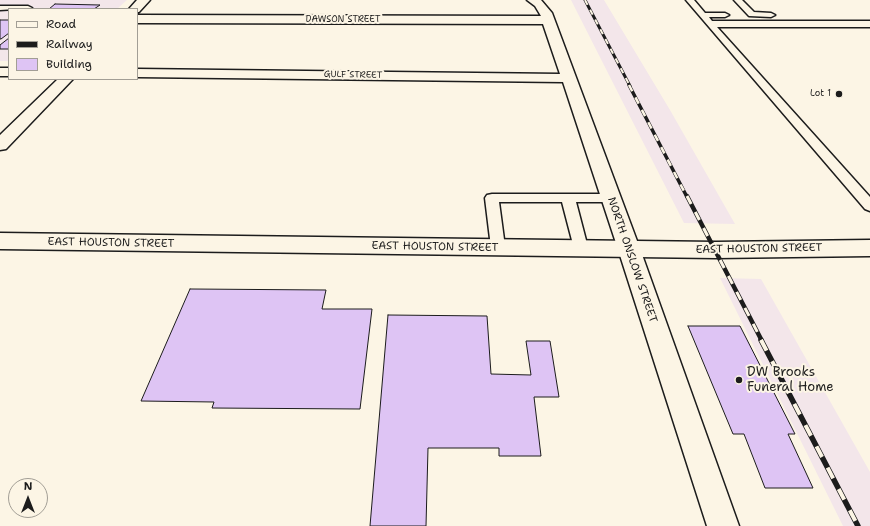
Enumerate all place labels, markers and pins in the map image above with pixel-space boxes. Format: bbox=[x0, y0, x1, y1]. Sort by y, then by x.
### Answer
place label: Lot 1 bbox=[810, 89, 831, 99]
marker: Lot 1 bbox=[834, 89, 844, 99]
place label: DW Brooks Funeral Home bbox=[747, 365, 834, 396]
marker: DW Brooks Funeral Home bbox=[734, 375, 744, 385]

